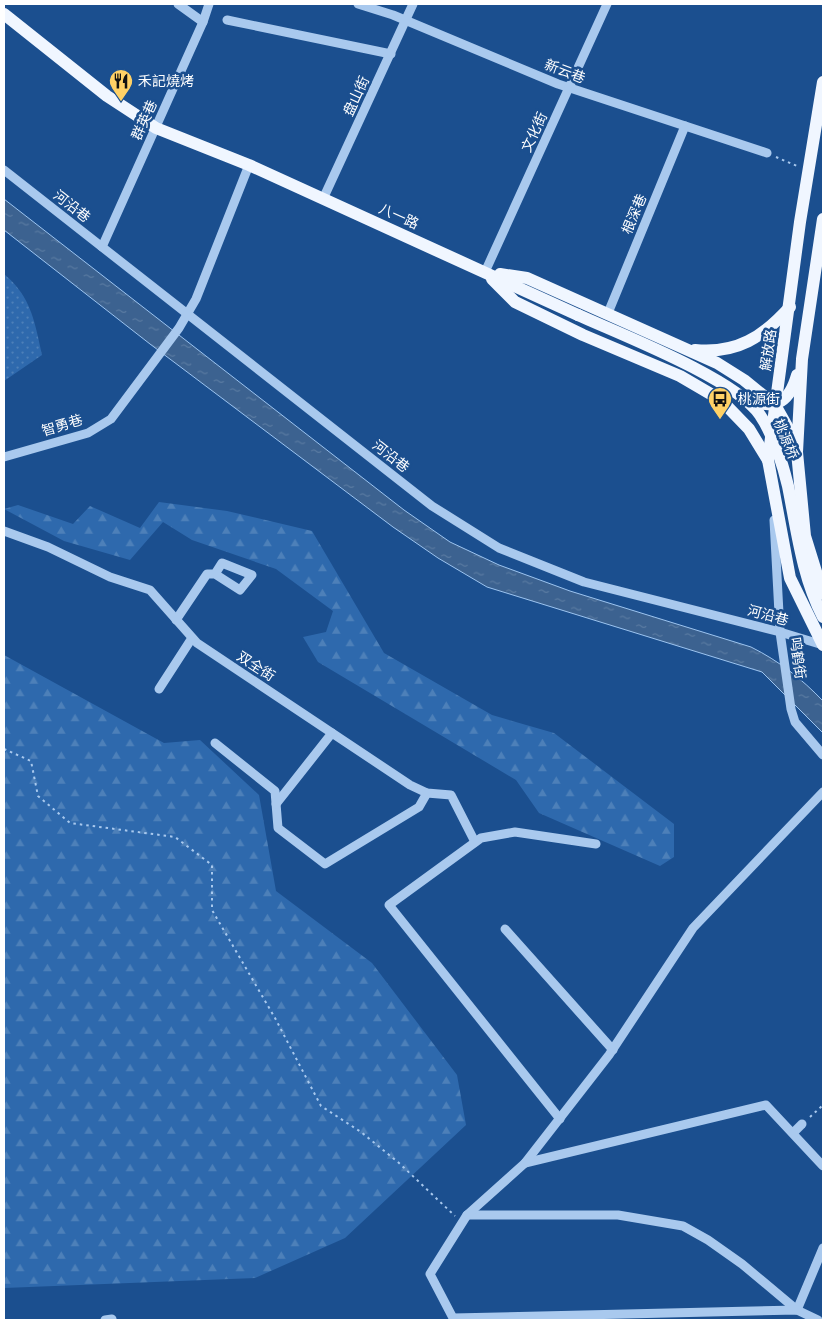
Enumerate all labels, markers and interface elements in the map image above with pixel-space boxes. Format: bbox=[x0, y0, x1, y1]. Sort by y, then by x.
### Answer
street label: 新云巷 bbox=[543, 55, 588, 86]
restaurant icon: 禾記燒烤 bbox=[108, 68, 134, 102]
place label: 禾記燒烤 bbox=[138, 72, 194, 89]
street label: 盘山街 bbox=[339, 73, 372, 118]
street label: 群英巷 bbox=[127, 97, 160, 142]
street label: 文化街 bbox=[517, 109, 550, 154]
street label: 河沿巷 bbox=[51, 186, 94, 225]
street label: 根深巷 bbox=[618, 191, 650, 236]
street label: 八一路 bbox=[377, 199, 422, 232]
street label: 解放路 bbox=[756, 328, 779, 372]
bus stop icon: 桃源街 bbox=[707, 386, 733, 420]
place label: 桃源街 bbox=[738, 390, 780, 407]
street label: 智勇巷 bbox=[39, 410, 84, 439]
street label: 桃源桥 bbox=[770, 416, 802, 461]
street label: 河沿巷 bbox=[370, 436, 413, 475]
street label: 河沿巷 bbox=[746, 601, 791, 628]
street label: 鸣鹤街 bbox=[787, 636, 810, 680]
street label: 双全街 bbox=[234, 647, 279, 684]

